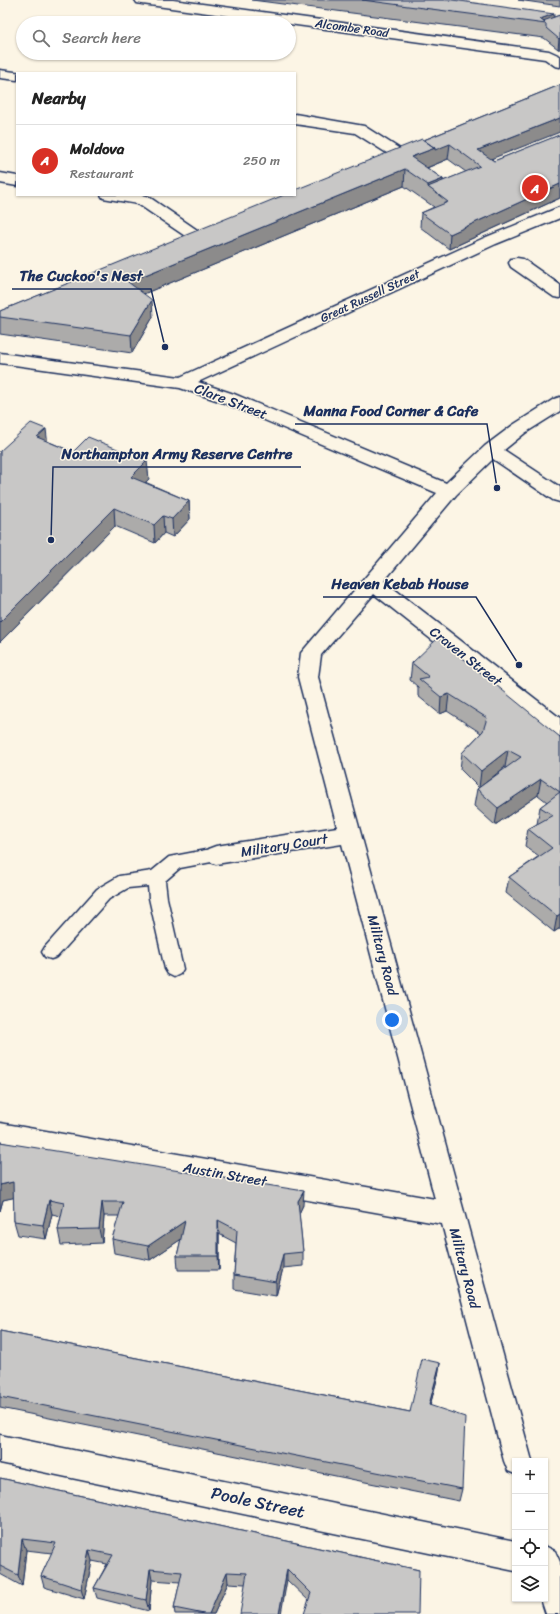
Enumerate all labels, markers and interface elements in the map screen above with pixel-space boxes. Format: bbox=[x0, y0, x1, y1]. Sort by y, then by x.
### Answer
street label: Alcombe Road bbox=[313, 12, 391, 44]
search box bbox=[16, 16, 296, 60]
text: Search here bbox=[62, 25, 141, 51]
icon: search bbox=[30, 27, 52, 49]
text: Nearby bbox=[32, 83, 86, 113]
text: Moldova bbox=[70, 136, 124, 162]
text: A bbox=[41, 149, 49, 172]
text: 250 m bbox=[243, 149, 280, 172]
text: Restaurant bbox=[70, 162, 134, 185]
pin: A bbox=[522, 173, 548, 203]
callout: The Cuckoo's Nest bbox=[12, 262, 151, 289]
text: The Cuckoo's Nest bbox=[19, 263, 144, 289]
street label: Great Russell Street bbox=[316, 263, 425, 329]
street label: Clare Street bbox=[191, 376, 271, 427]
callout: Manna Food Corner & Cafe bbox=[295, 397, 487, 424]
text: Manna Food Corner & Cafe bbox=[302, 398, 479, 424]
callout: Northampton Army Reserve Centre bbox=[53, 440, 301, 467]
text: Northampton Army Reserve Centre bbox=[61, 441, 293, 467]
callout: Heaven Kebab House bbox=[323, 570, 476, 597]
text: Heaven Kebab House bbox=[330, 571, 469, 597]
street label: Craven Street bbox=[424, 620, 509, 694]
street label: Military Court bbox=[239, 826, 331, 865]
street label: Military Road bbox=[360, 912, 406, 1000]
your location bbox=[382, 1010, 402, 1030]
street label: Austin Street bbox=[180, 1155, 270, 1194]
street label: Military Road bbox=[442, 1225, 488, 1313]
map controls bbox=[512, 1458, 548, 1602]
button: + bbox=[512, 1458, 548, 1494]
street label: Poole Street bbox=[208, 1477, 308, 1527]
button: − bbox=[512, 1494, 548, 1530]
button: locate bbox=[512, 1530, 548, 1566]
button: layers bbox=[512, 1566, 548, 1602]

